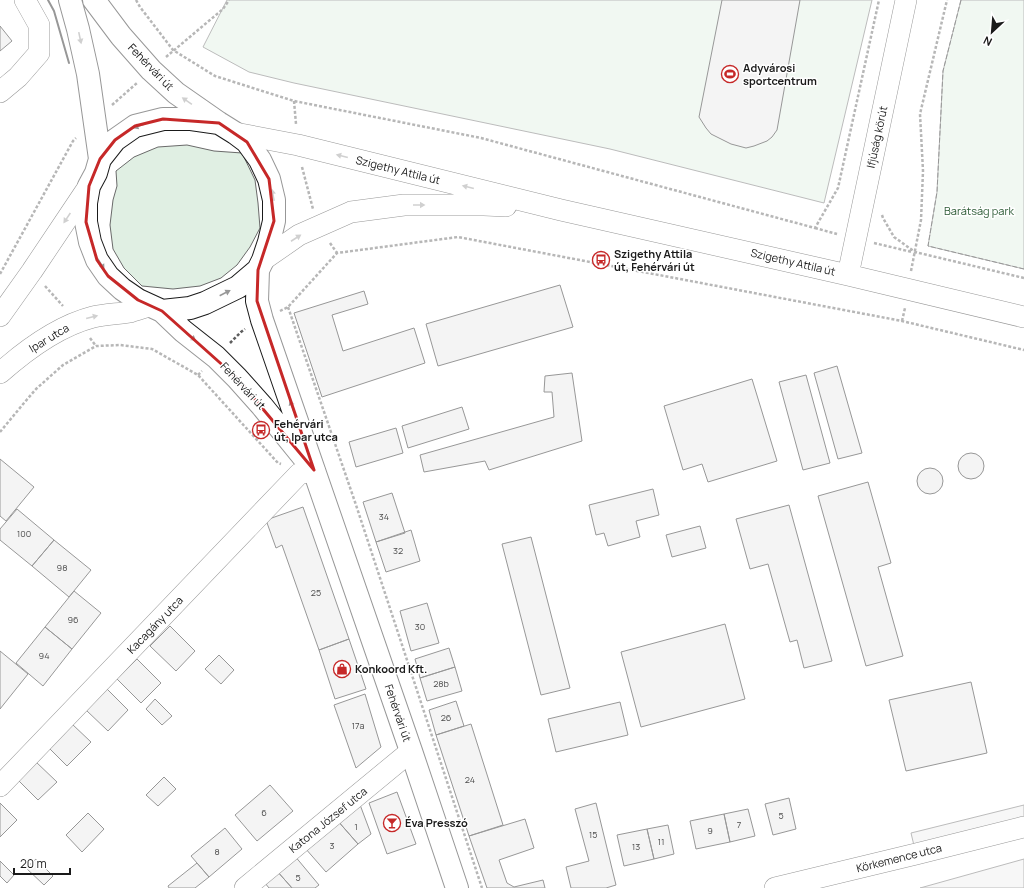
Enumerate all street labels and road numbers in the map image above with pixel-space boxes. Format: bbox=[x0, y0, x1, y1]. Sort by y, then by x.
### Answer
street label: Fehérvári út bbox=[125, 40, 178, 93]
street label: Ifjúság körút bbox=[863, 104, 890, 169]
street label: Szigethy Attila út bbox=[354, 152, 442, 187]
street label: Szigethy Attila út bbox=[749, 244, 837, 279]
street label: Ipar utca bbox=[26, 320, 72, 355]
street label: Fehérvári út bbox=[217, 359, 269, 413]
street label: Kacagány utca bbox=[123, 593, 186, 657]
street label: Fehérvári út bbox=[382, 682, 415, 744]
street label: Katona József utca bbox=[285, 783, 370, 856]
street label: Körkemence utca bbox=[855, 840, 943, 875]

